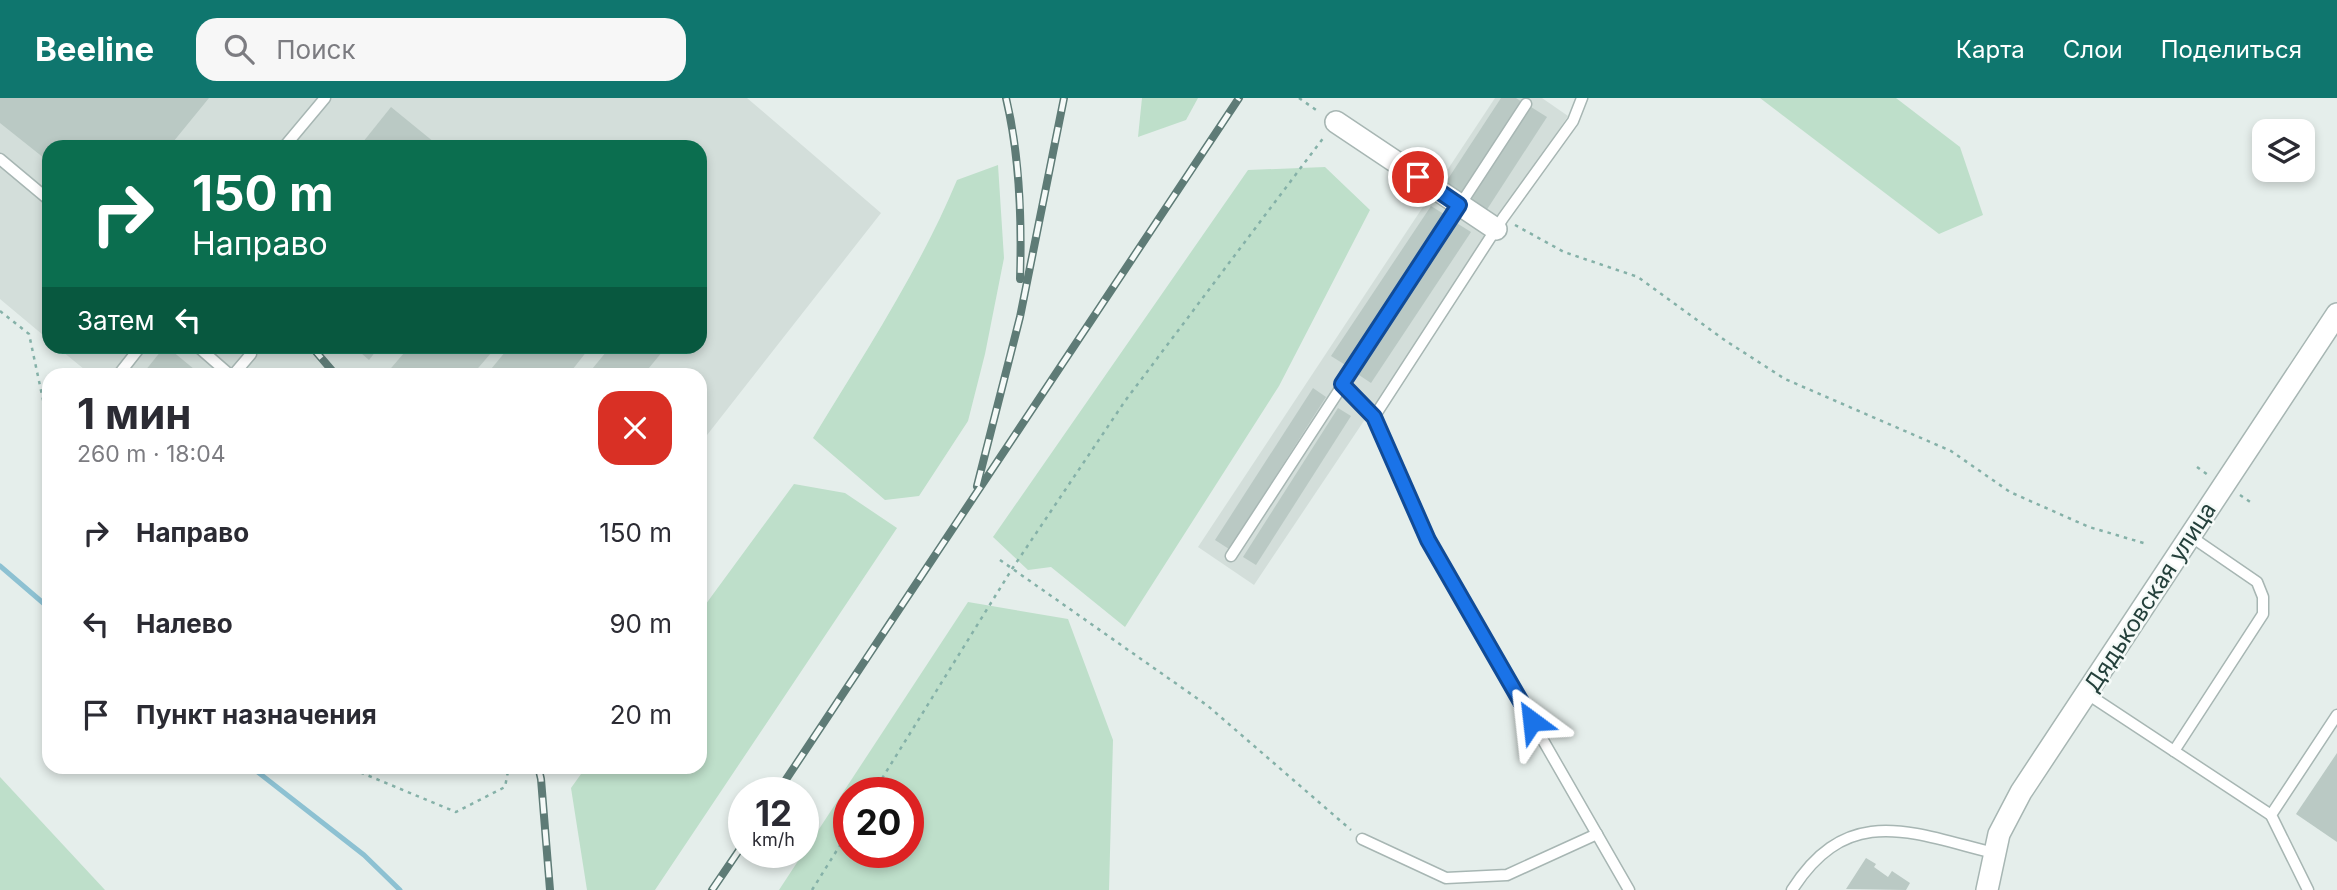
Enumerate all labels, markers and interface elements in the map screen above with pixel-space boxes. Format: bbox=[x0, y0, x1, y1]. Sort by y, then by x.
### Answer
search box bbox=[196, 18, 686, 81]
text: Beeline bbox=[35, 29, 154, 69]
icon: search bbox=[220, 30, 258, 68]
text: Поиск bbox=[276, 34, 355, 65]
text: Карта bbox=[1956, 35, 2025, 64]
text: Слои bbox=[2063, 35, 2123, 64]
text: Поделиться bbox=[2161, 35, 2302, 64]
map controls bbox=[2252, 119, 2315, 182]
button: layers bbox=[2252, 119, 2315, 182]
pin bbox=[1388, 147, 1448, 207]
icon: arrive bbox=[1399, 158, 1437, 196]
text: 150 m bbox=[192, 164, 334, 223]
icon: right bbox=[77, 168, 168, 259]
text: Направо bbox=[192, 224, 328, 263]
icon: left bbox=[169, 301, 207, 339]
text: Затем bbox=[77, 305, 155, 336]
text: 1 мин bbox=[77, 388, 191, 439]
button: close bbox=[598, 391, 672, 465]
text: 260 m · 18:04 bbox=[77, 440, 226, 468]
street label: Дядьковская улица bbox=[2078, 497, 2222, 697]
icon: right bbox=[77, 514, 115, 552]
text: Направо bbox=[136, 517, 249, 548]
text: 150 m bbox=[599, 517, 672, 548]
icon: left bbox=[77, 605, 115, 643]
text: Налево bbox=[136, 608, 233, 639]
text: 90 m bbox=[609, 608, 672, 639]
position arrow bbox=[1495, 684, 1569, 758]
icon: arrive bbox=[77, 696, 115, 734]
text: Пункт назначения bbox=[136, 699, 377, 730]
text: 20 m bbox=[610, 699, 672, 730]
speed limit sign: 20 bbox=[833, 777, 924, 868]
text: 12 bbox=[755, 792, 792, 834]
text: km/h bbox=[752, 829, 795, 850]

